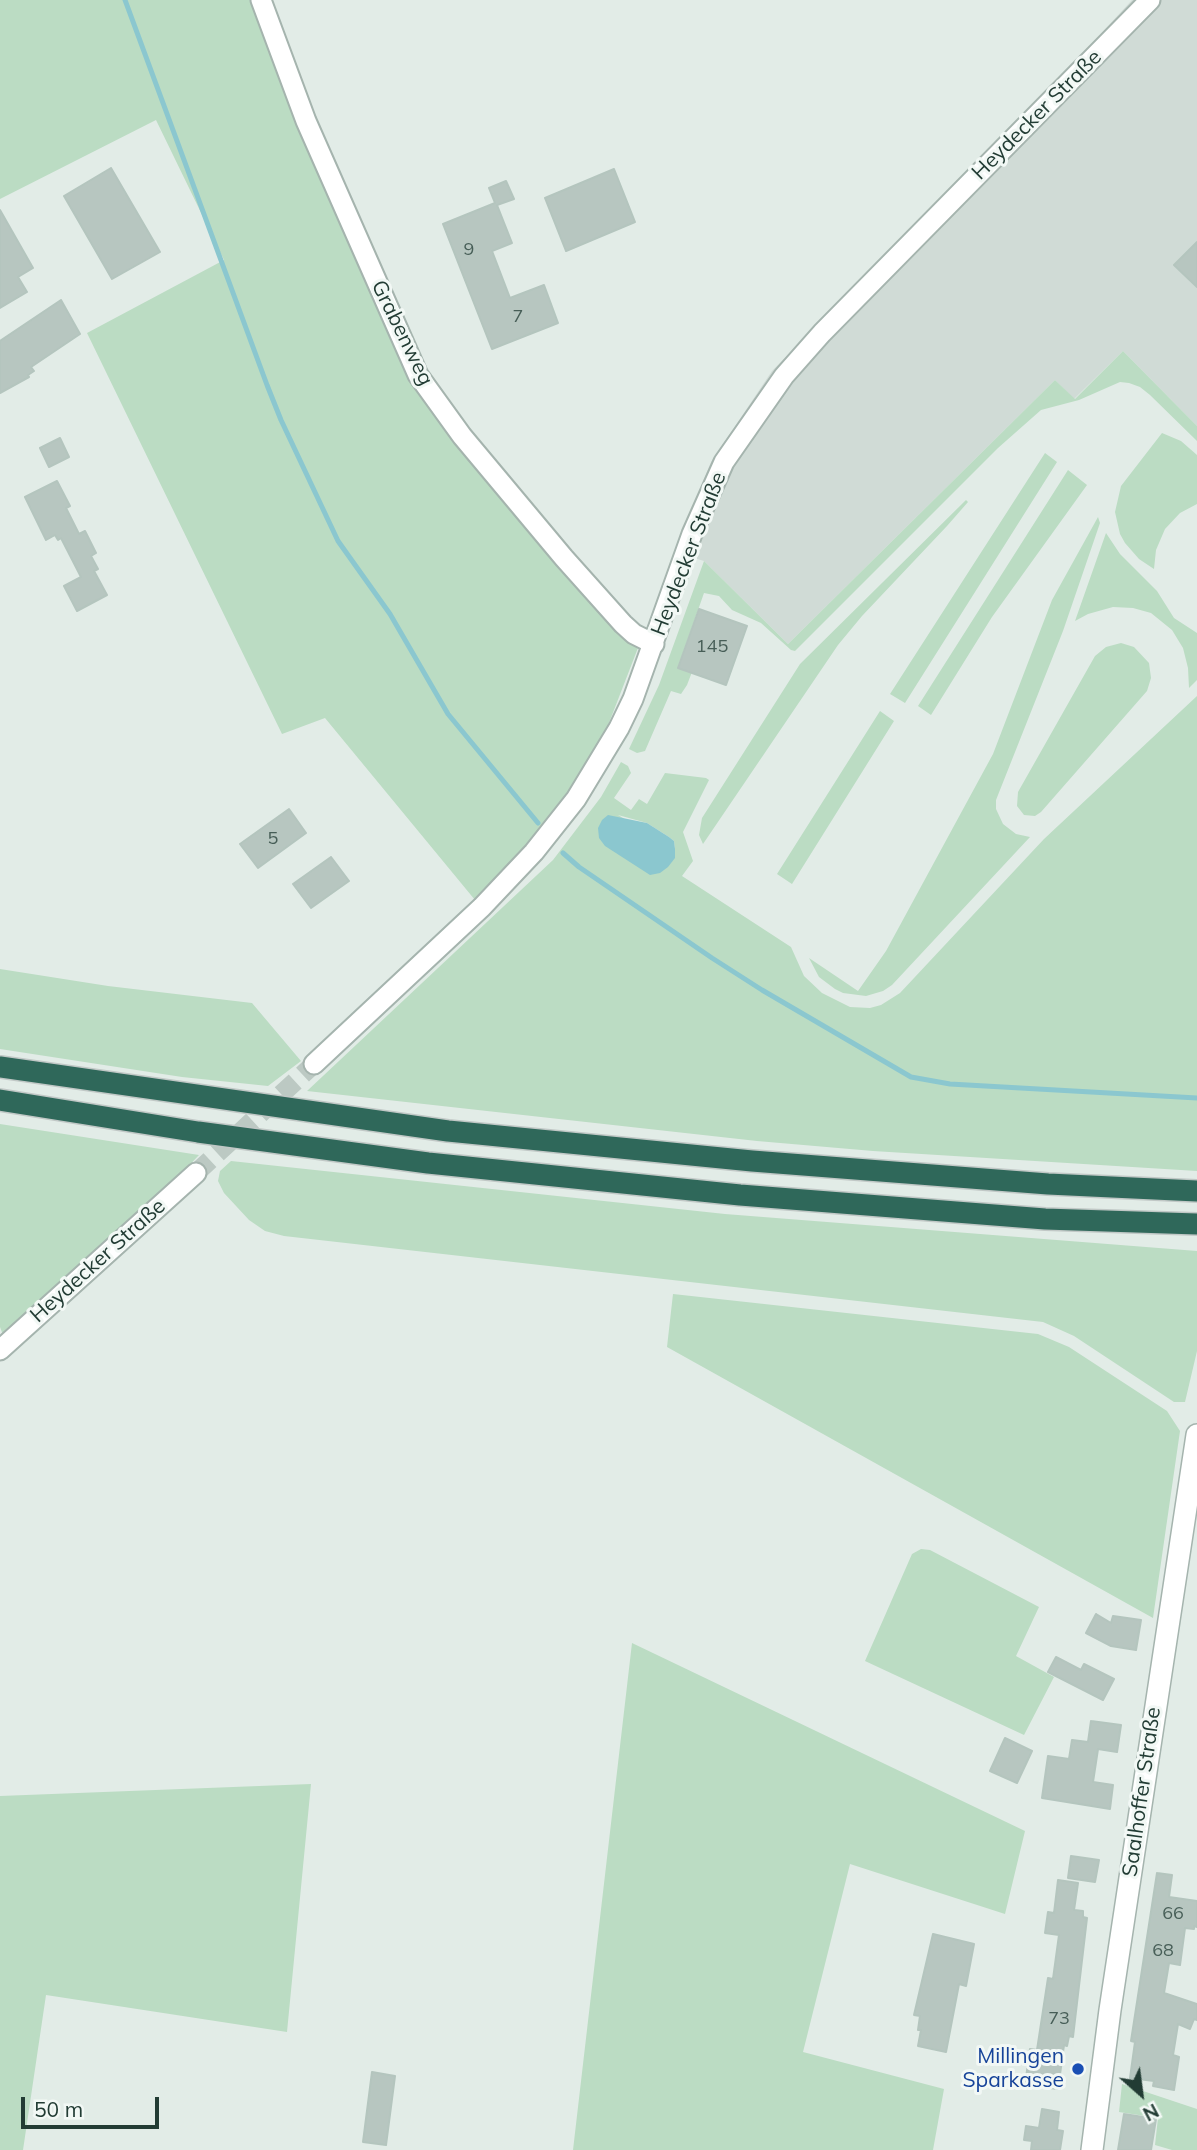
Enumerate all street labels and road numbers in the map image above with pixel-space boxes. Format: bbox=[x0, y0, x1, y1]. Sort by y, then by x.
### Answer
street label: Heydecker Straße bbox=[967, 45, 1107, 185]
street label: Grabenweg bbox=[366, 276, 438, 390]
street label: Heydecker Straße bbox=[646, 469, 732, 639]
street label: Heydecker Straße bbox=[25, 1194, 171, 1328]
street label: Saalhoffer Straße bbox=[1118, 1706, 1166, 1878]

